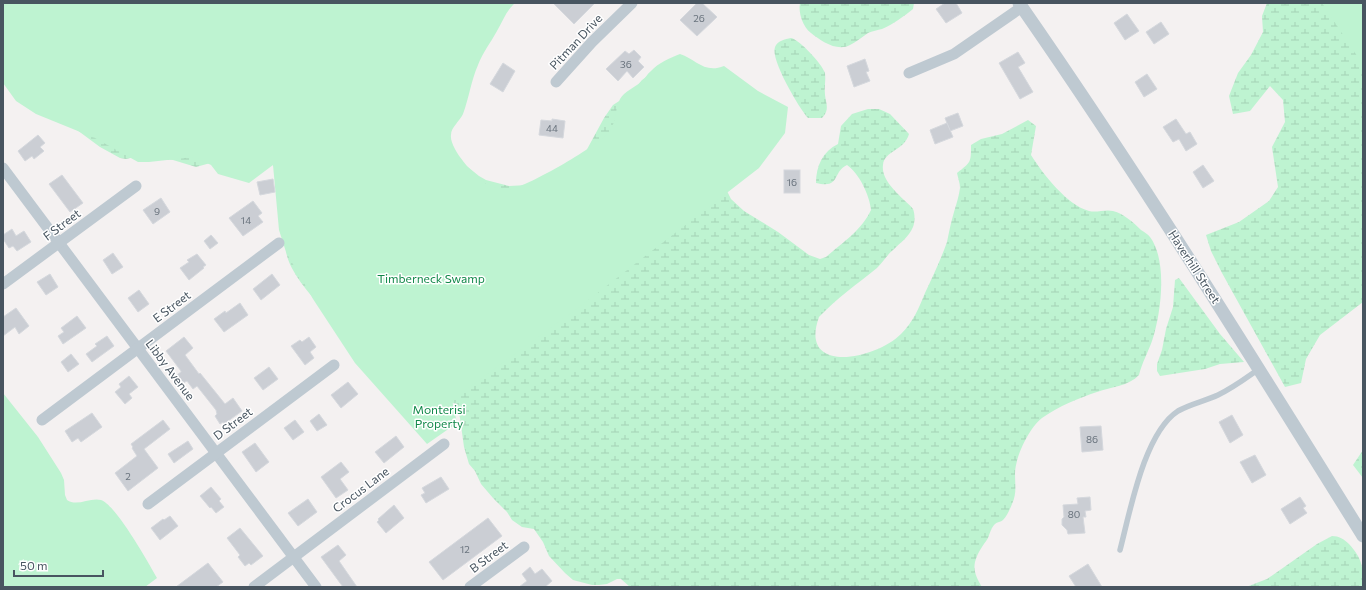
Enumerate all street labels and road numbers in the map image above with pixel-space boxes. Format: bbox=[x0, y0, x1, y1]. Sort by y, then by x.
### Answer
street label: Pitman Drive bbox=[546, 11, 604, 72]
street label: F Street bbox=[40, 206, 83, 243]
street label: Haverhill Street bbox=[1166, 227, 1224, 306]
street label: E Street bbox=[150, 288, 193, 325]
street label: Libby Avenue bbox=[143, 336, 198, 403]
street label: D Street bbox=[210, 404, 255, 442]
street label: Crocus Lane bbox=[330, 464, 391, 515]
street label: B Street bbox=[467, 537, 510, 575]

